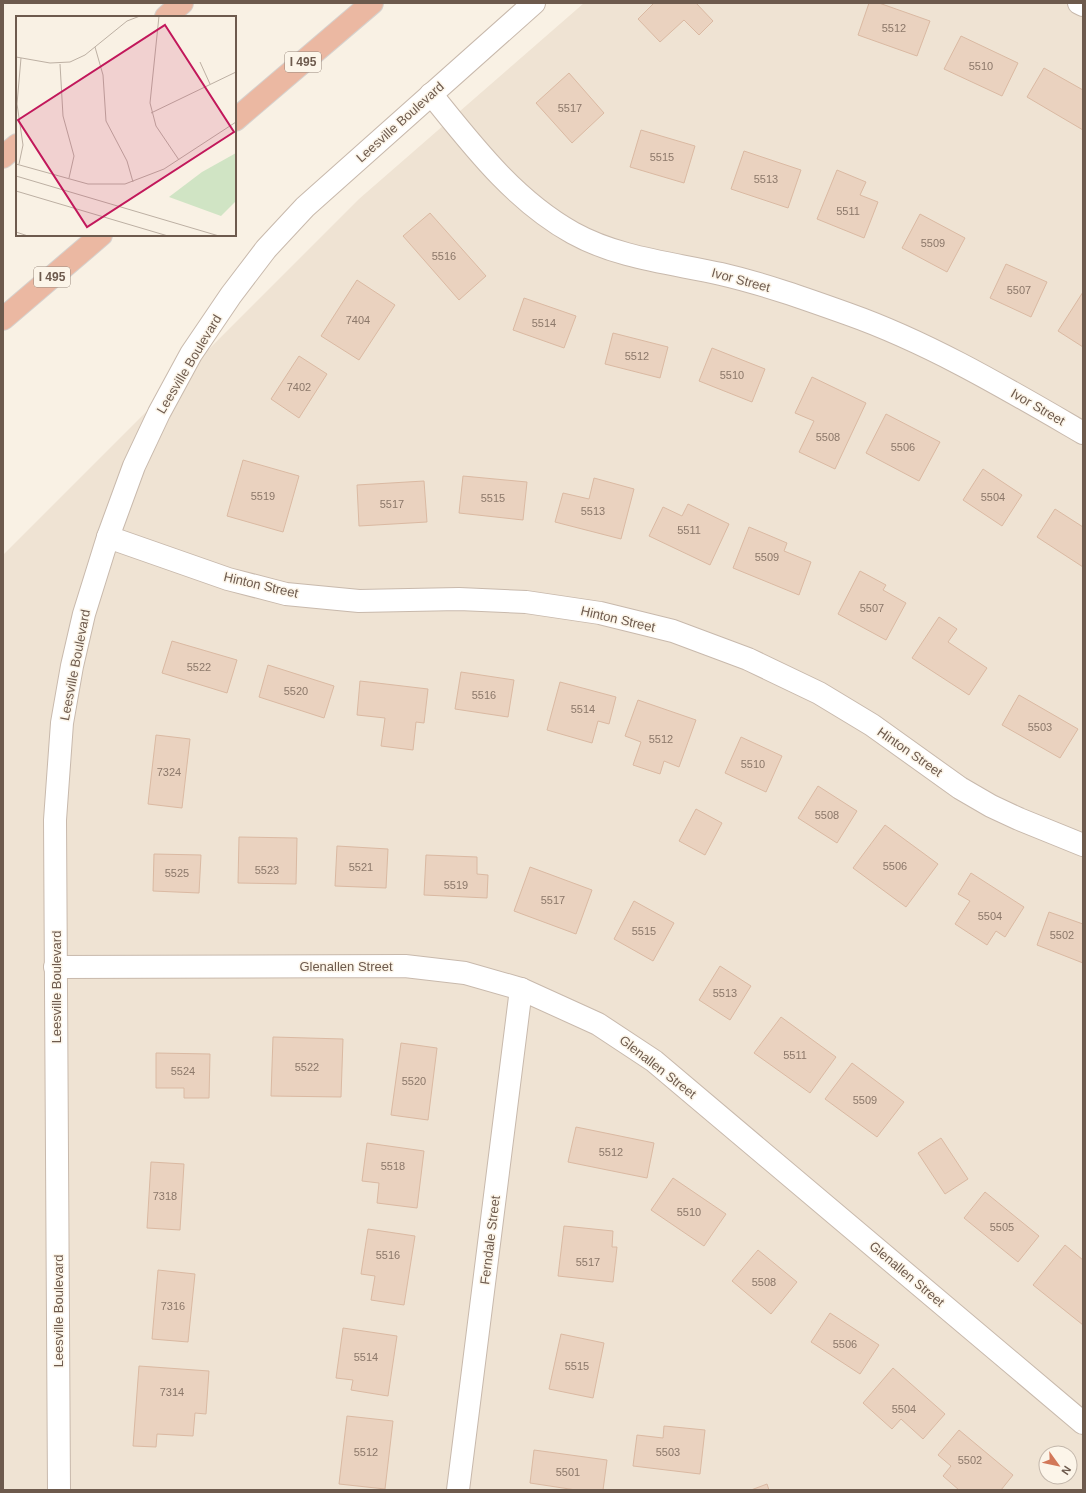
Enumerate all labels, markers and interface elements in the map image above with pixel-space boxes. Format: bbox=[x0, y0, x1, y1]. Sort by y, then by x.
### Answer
inset map bbox=[16, 16, 236, 236]
house number: 5512 bbox=[882, 22, 906, 34]
road number: I 495 bbox=[285, 52, 321, 72]
house number: 5510 bbox=[969, 60, 993, 72]
street label: Leesville Boulevard bbox=[353, 79, 447, 165]
house number: 5517 bbox=[558, 102, 582, 114]
house number: 5515 bbox=[650, 151, 674, 163]
house number: 5513 bbox=[754, 173, 778, 185]
house number: 5511 bbox=[836, 205, 860, 217]
house number: 5509 bbox=[921, 237, 945, 249]
house number: 5516 bbox=[432, 250, 456, 262]
street label: Ivor Street bbox=[710, 265, 772, 295]
road number: I 495 bbox=[34, 267, 70, 287]
house number: 5507 bbox=[1007, 284, 1031, 296]
street label: Leesville Boulevard bbox=[154, 312, 224, 416]
house number: 7404 bbox=[346, 314, 370, 326]
house number: 5514 bbox=[532, 317, 556, 329]
house number: 5512 bbox=[625, 350, 649, 362]
house number: 5510 bbox=[720, 369, 744, 381]
house number: 7402 bbox=[287, 381, 311, 393]
street label: Ivor Street bbox=[1008, 386, 1068, 429]
house number: 5508 bbox=[816, 431, 840, 443]
house number: 5506 bbox=[891, 441, 915, 453]
house number: 5519 bbox=[251, 490, 275, 502]
house number: 5504 bbox=[981, 491, 1005, 503]
house number: 5515 bbox=[481, 492, 505, 504]
house number: 5517 bbox=[380, 498, 404, 510]
house number: 5513 bbox=[581, 505, 605, 517]
house number: 5511 bbox=[677, 524, 701, 536]
house number: 5509 bbox=[755, 551, 779, 563]
street label: Hinton Street bbox=[222, 569, 300, 601]
house number: 5507 bbox=[860, 602, 884, 614]
street label: Hinton Street bbox=[579, 603, 657, 635]
street label: Leesville Boulevard bbox=[57, 608, 93, 722]
house number: 5522 bbox=[187, 661, 211, 673]
house number: 5520 bbox=[284, 685, 308, 697]
house number: 5516 bbox=[472, 689, 496, 701]
house number: 5514 bbox=[571, 703, 595, 715]
house number: 5503 bbox=[1028, 721, 1052, 733]
street label: Hinton Street bbox=[875, 724, 946, 780]
house number: 5512 bbox=[649, 733, 673, 745]
house number: 5510 bbox=[741, 758, 765, 770]
house number: 7324 bbox=[157, 766, 181, 778]
house number: 5508 bbox=[815, 809, 839, 821]
house number: 5506 bbox=[883, 860, 907, 872]
house number: 5521 bbox=[349, 861, 373, 873]
house number: 5523 bbox=[255, 864, 279, 876]
house number: 5525 bbox=[165, 867, 189, 879]
house number: 5519 bbox=[444, 879, 468, 891]
house number: 5517 bbox=[541, 894, 565, 906]
house number: 5504 bbox=[978, 910, 1002, 922]
house number: 5515 bbox=[632, 925, 656, 937]
house number: 5502 bbox=[1050, 929, 1074, 941]
street label: Leesville Boulevard bbox=[49, 931, 64, 1043]
street label: Glenallen Street bbox=[299, 959, 393, 974]
house number: 5513 bbox=[713, 987, 737, 999]
street label: Glenallen Street bbox=[617, 1032, 700, 1102]
house number: 5511 bbox=[783, 1049, 807, 1061]
house number: 5522 bbox=[295, 1061, 319, 1073]
house number: 5524 bbox=[171, 1065, 195, 1077]
house number: 5520 bbox=[402, 1075, 426, 1087]
house number: 5509 bbox=[853, 1094, 877, 1106]
house number: 5512 bbox=[599, 1146, 623, 1158]
house number: 5518 bbox=[381, 1160, 405, 1172]
house number: 7318 bbox=[153, 1190, 177, 1202]
street label: Ferndale Street bbox=[477, 1194, 503, 1285]
house number: 5510 bbox=[677, 1206, 701, 1218]
house number: 5505 bbox=[990, 1221, 1014, 1233]
street label: Glenallen Street bbox=[866, 1238, 948, 1310]
house number: 5516 bbox=[376, 1249, 400, 1261]
street label: Leesville Boulevard bbox=[51, 1255, 66, 1367]
house number: 5517 bbox=[576, 1256, 600, 1268]
house number: 5508 bbox=[752, 1276, 776, 1288]
house number: 7316 bbox=[161, 1300, 185, 1312]
house number: 5506 bbox=[833, 1338, 857, 1350]
house number: 5514 bbox=[354, 1351, 378, 1363]
house number: 5515 bbox=[565, 1360, 589, 1372]
house number: 7314 bbox=[160, 1386, 184, 1398]
house number: 5504 bbox=[892, 1403, 916, 1415]
north arrow bbox=[1038, 1445, 1078, 1485]
house number: 5512 bbox=[354, 1446, 378, 1458]
house number: 5503 bbox=[656, 1446, 680, 1458]
house number: 5502 bbox=[958, 1454, 982, 1466]
text: N bbox=[1059, 1464, 1074, 1477]
house number: 5501 bbox=[556, 1466, 580, 1478]

